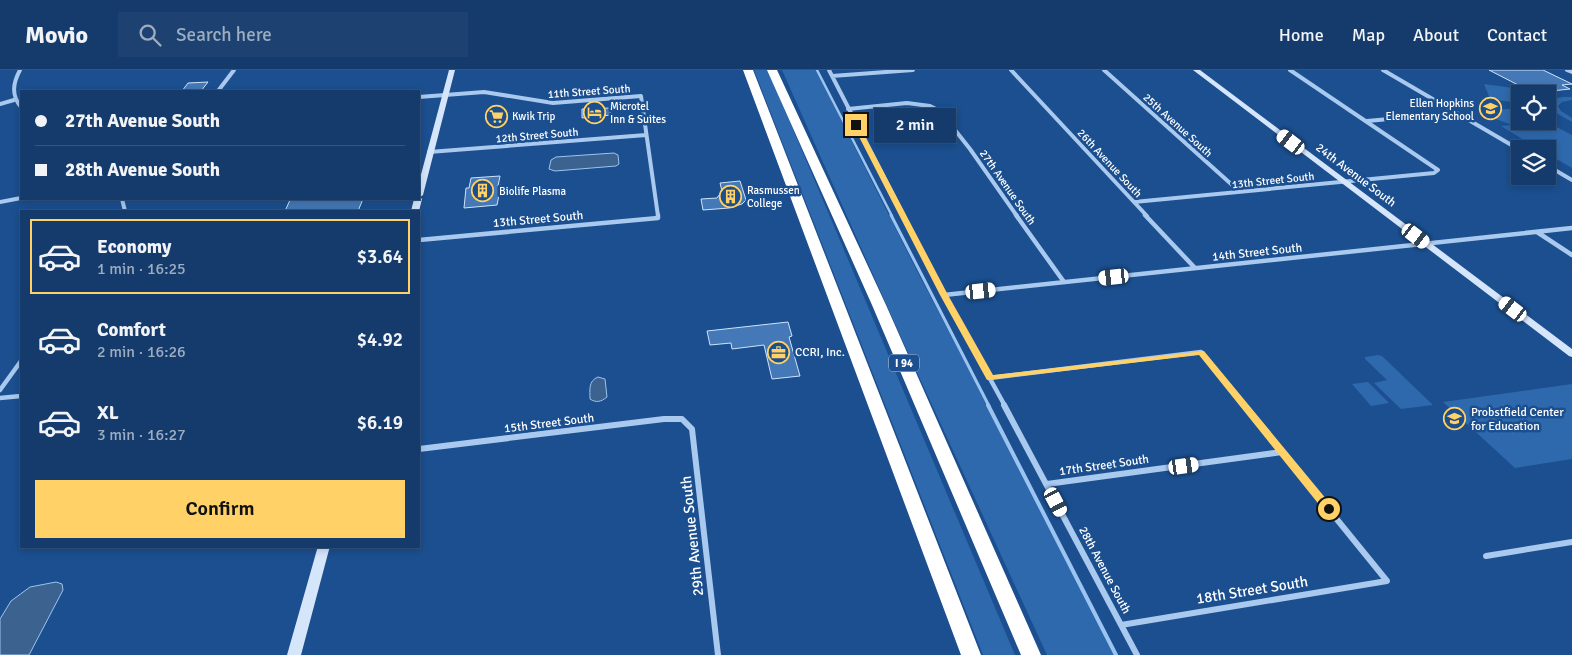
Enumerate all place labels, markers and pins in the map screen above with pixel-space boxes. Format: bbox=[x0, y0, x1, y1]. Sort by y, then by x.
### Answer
place label: Ellen Hopkins Elementary School bbox=[1386, 97, 1474, 123]
school or university icon: Ellen Hopkins Elementary School bbox=[1478, 97, 1502, 121]
hotel icon: Microtel Inn & Suites bbox=[582, 100, 606, 124]
place label: Microtel Inn & Suites bbox=[610, 100, 666, 126]
supermarket icon: Kwik Trip bbox=[484, 104, 508, 128]
place label: Kwik Trip bbox=[512, 110, 555, 123]
building icon: Biolife Plasma bbox=[471, 179, 495, 203]
building icon: Rasmussen College bbox=[719, 184, 743, 208]
place label: Rasmussen College bbox=[747, 184, 800, 210]
place label: Biolife Plasma bbox=[499, 185, 567, 198]
office icon: CCRI, Inc. bbox=[767, 340, 791, 364]
place label: CCRI, Inc. bbox=[795, 345, 845, 360]
place label: Probstfield Center for Education bbox=[1471, 405, 1564, 434]
school or university icon: Probstfield Center for Education bbox=[1443, 407, 1467, 431]

